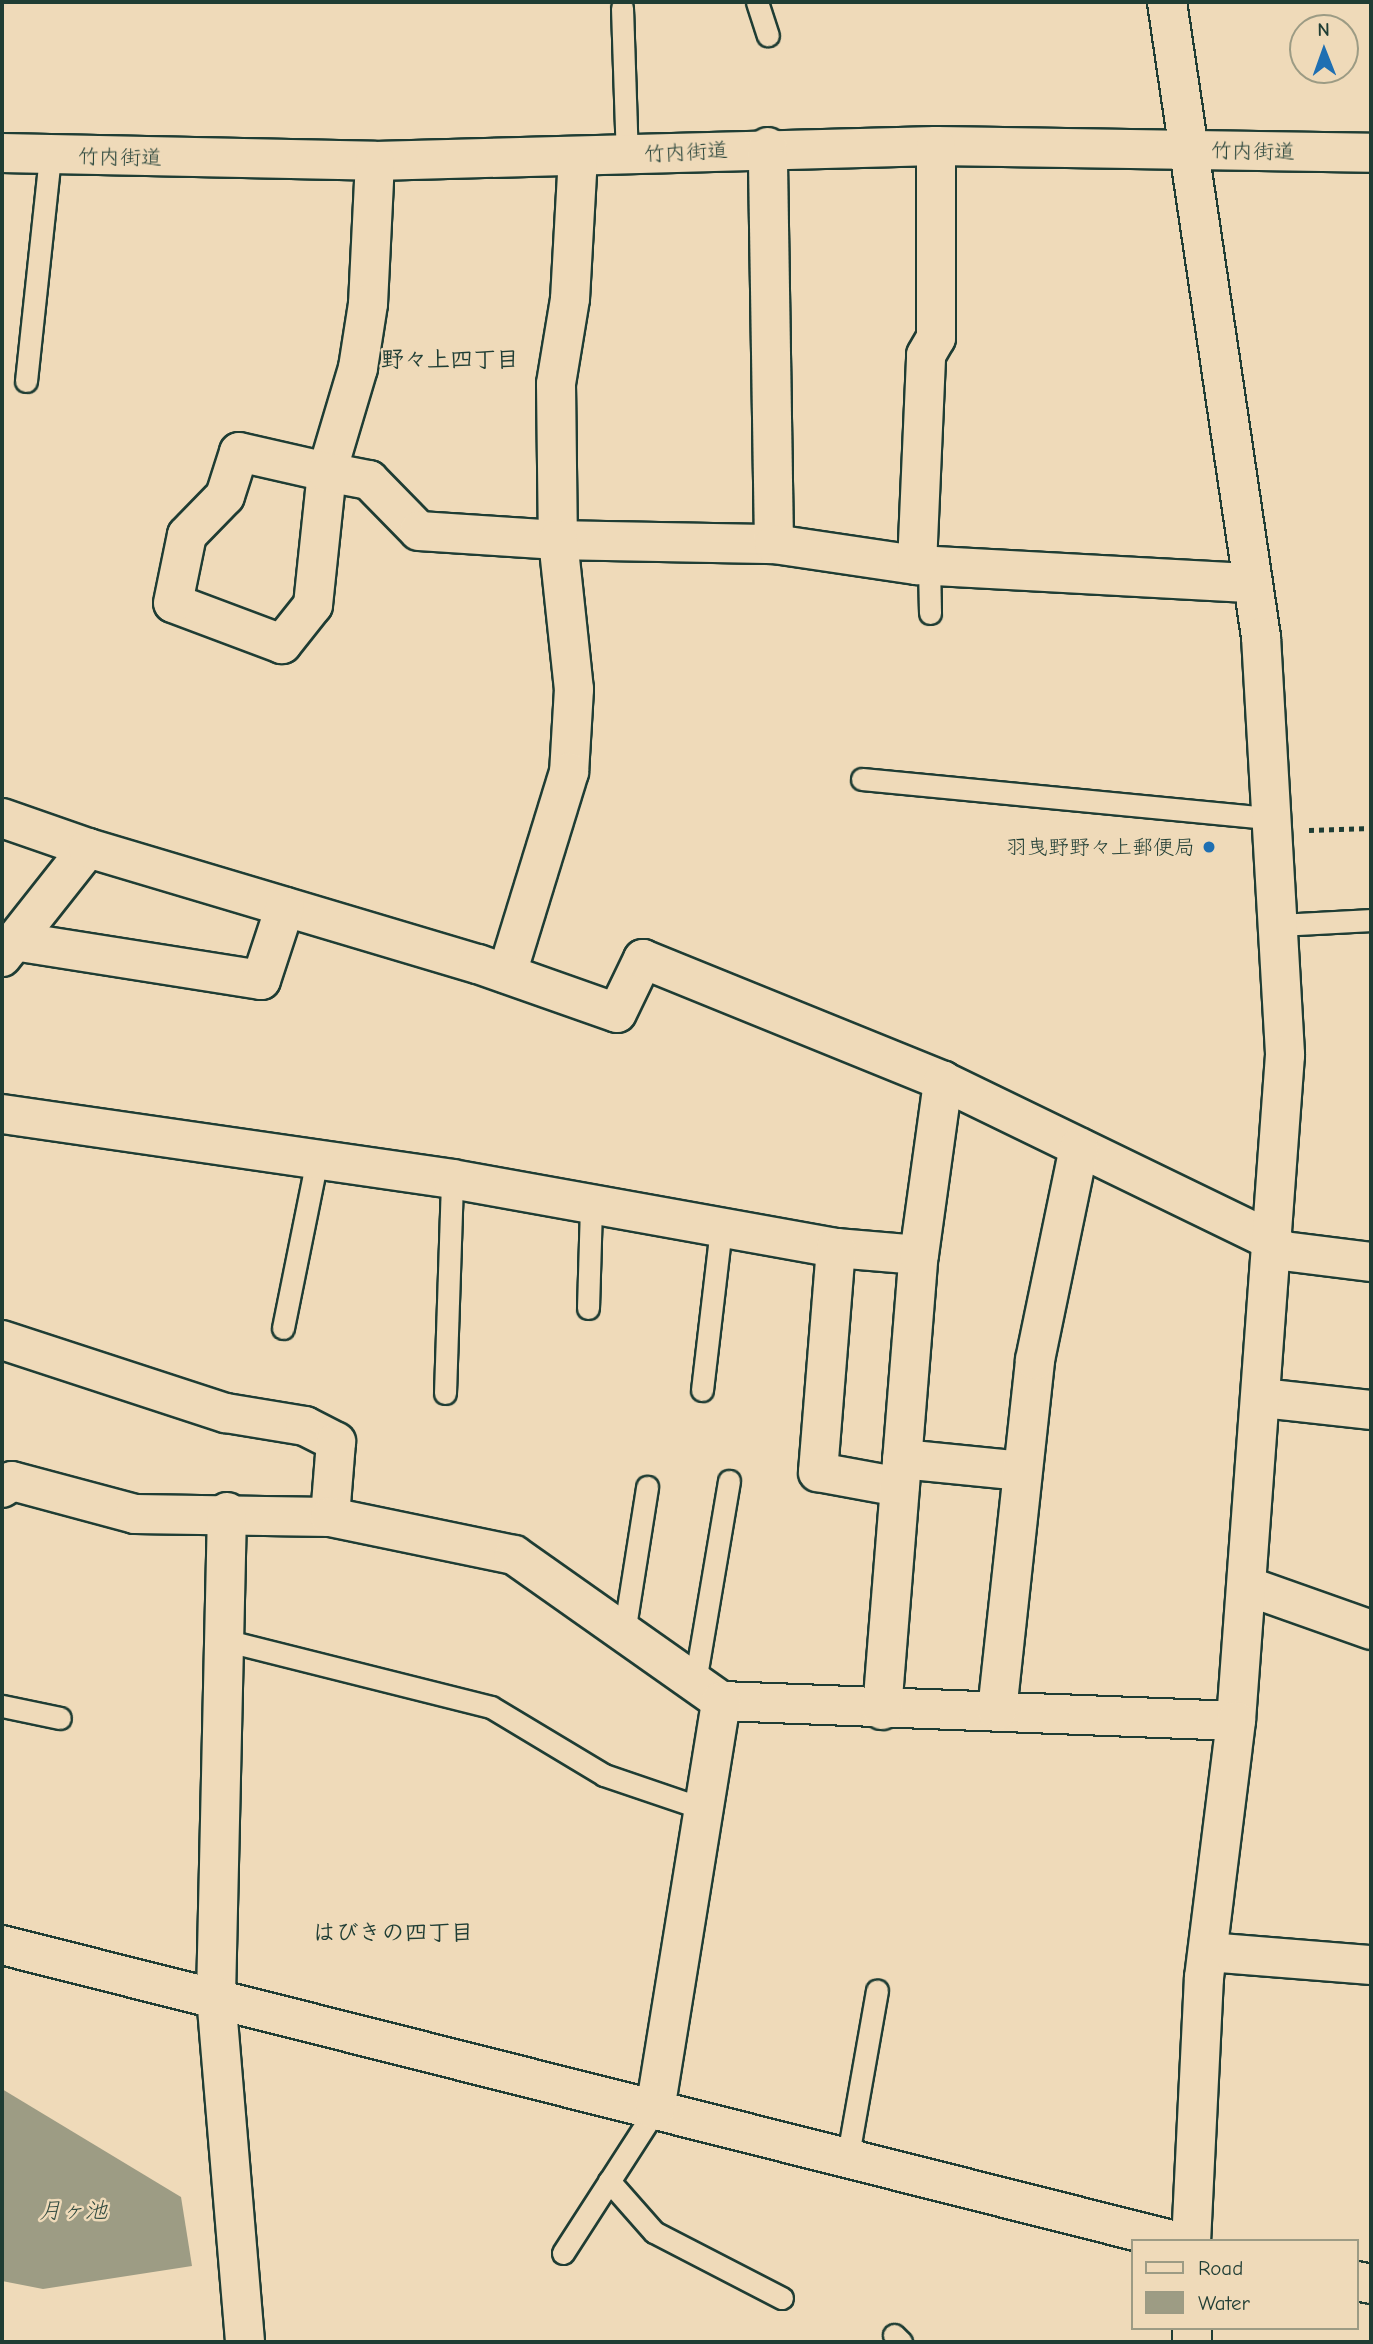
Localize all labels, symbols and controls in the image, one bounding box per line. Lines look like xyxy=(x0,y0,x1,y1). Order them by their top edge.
north arrow xyxy=(1289,14,1359,84)
text: N xyxy=(1317,19,1330,41)
street label: 竹内街道 xyxy=(643,137,729,167)
street label: 竹内街道 xyxy=(1211,138,1295,164)
street label: 竹内街道 xyxy=(78,144,162,170)
district label: 野々上四丁目 xyxy=(381,346,519,374)
place label: 羽曳野野々上郵便局 xyxy=(1006,834,1195,860)
marker: 羽曳野野々上郵便局 xyxy=(1201,839,1217,855)
district label: はびきの四丁目 xyxy=(313,1919,473,1947)
water label: 月ヶ池 xyxy=(39,2197,107,2225)
legend xyxy=(1132,2239,1359,2330)
text: Road xyxy=(1198,2256,1243,2280)
text: Water xyxy=(1198,2291,1250,2315)

